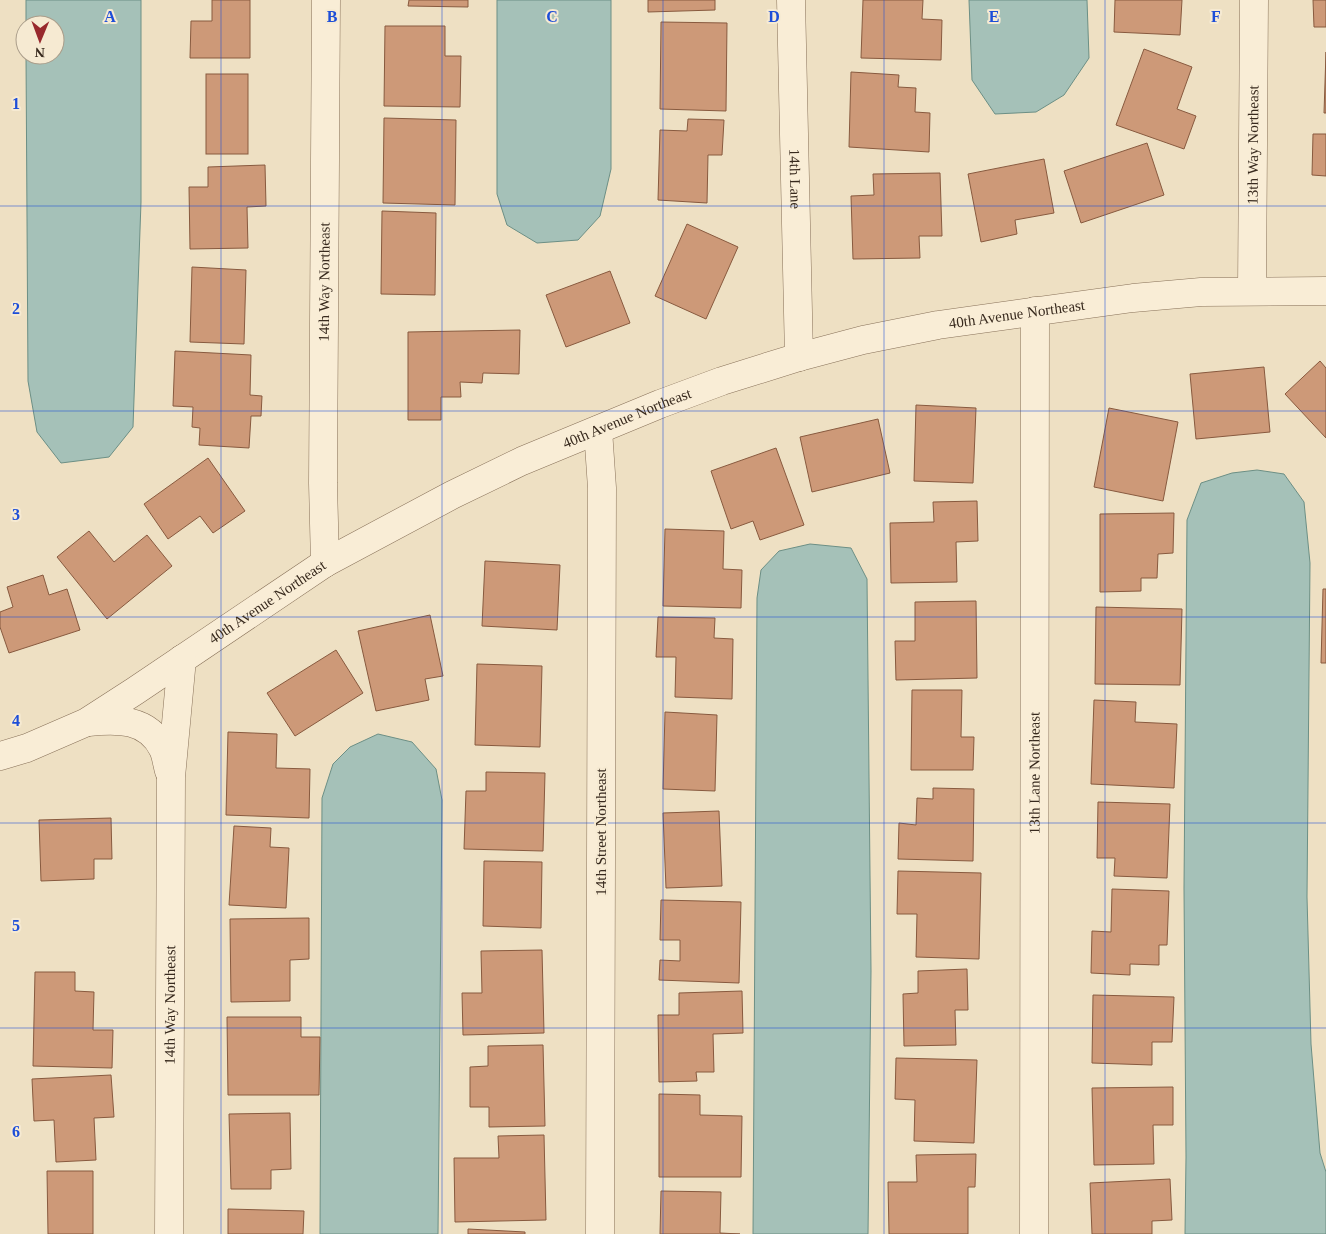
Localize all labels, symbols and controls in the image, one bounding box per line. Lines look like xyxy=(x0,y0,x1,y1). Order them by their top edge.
text: A xyxy=(104,8,116,25)
text: B xyxy=(327,8,338,25)
text: C xyxy=(546,8,558,25)
text: D xyxy=(768,8,780,25)
text: E xyxy=(989,8,999,25)
text: F xyxy=(1211,8,1221,25)
north arrow xyxy=(15,15,65,65)
text: N xyxy=(35,45,45,60)
street label: 13th Way Northeast xyxy=(1245,84,1261,205)
text: 1 xyxy=(12,95,20,112)
street label: 14th Lane xyxy=(786,149,804,210)
street label: 14th Way Northeast xyxy=(316,221,333,342)
street label: 40th Avenue Northeast xyxy=(948,297,1087,331)
text: 2 xyxy=(12,300,20,317)
street label: 40th Avenue Northeast xyxy=(560,385,694,451)
text: 3 xyxy=(12,506,20,523)
street label: 40th Avenue Northeast xyxy=(206,557,329,647)
street label: 13th Lane Northeast xyxy=(1026,711,1043,834)
text: 4 xyxy=(12,712,20,729)
street label: 14th Street Northeast xyxy=(593,767,609,896)
text: 5 xyxy=(12,917,20,934)
street label: 14th Way Northeast xyxy=(162,944,178,1065)
text: 6 xyxy=(12,1123,20,1140)

